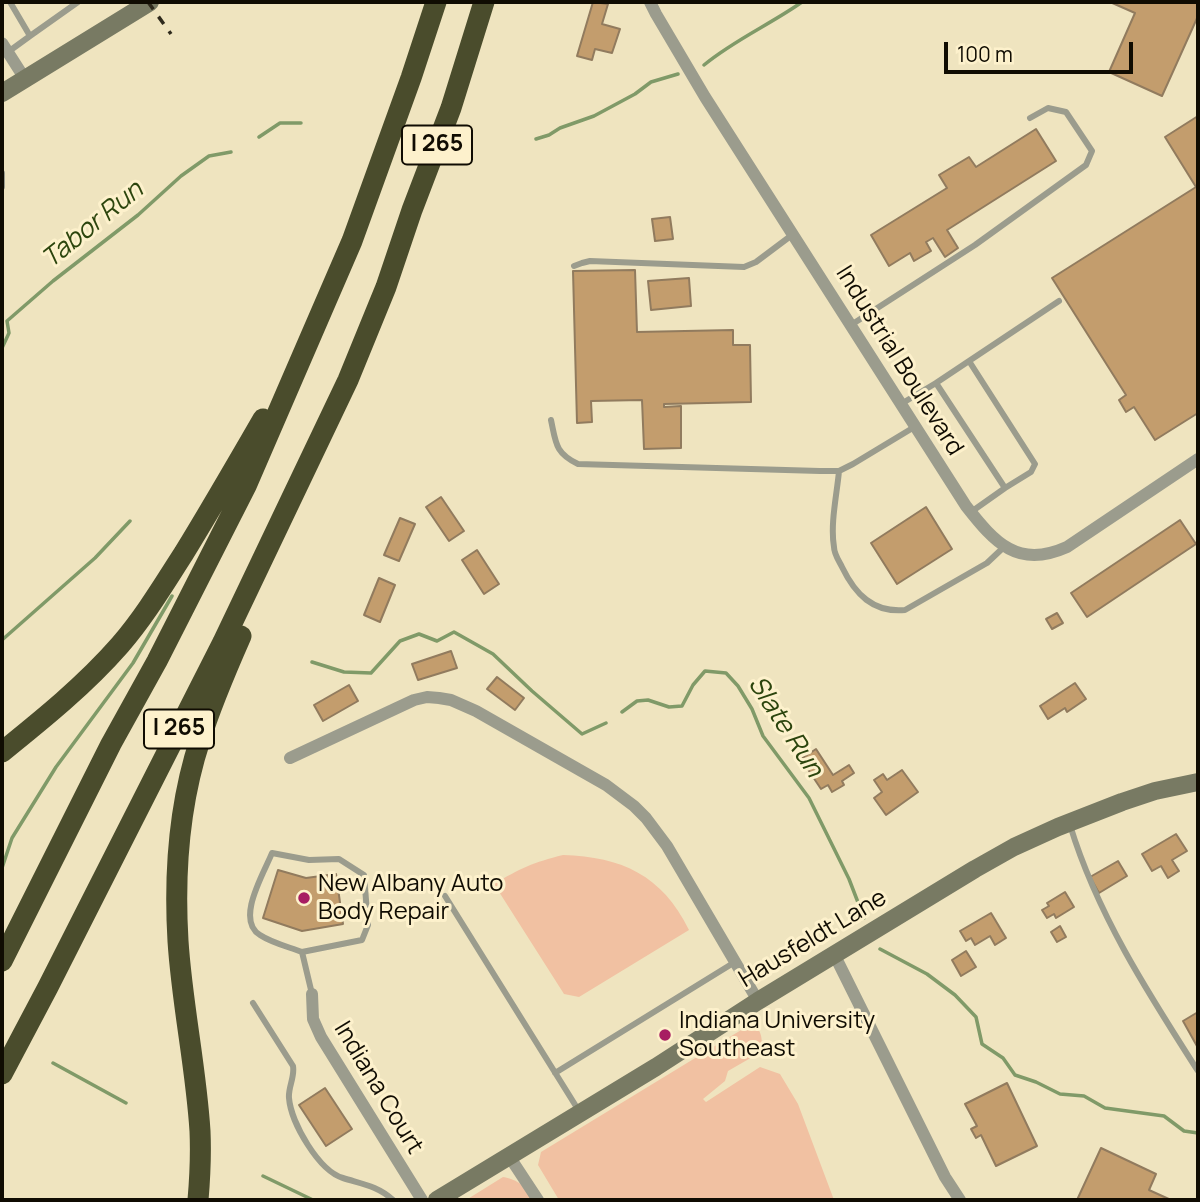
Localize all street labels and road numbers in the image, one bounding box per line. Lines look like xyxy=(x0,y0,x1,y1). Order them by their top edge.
road number: I 265 xyxy=(402,126,472,164)
street label: Industrial Boulevard xyxy=(829,261,969,461)
road number: I 265 xyxy=(144,709,214,748)
street label: Hausfeldt Lane xyxy=(734,884,892,994)
street label: Indiana Court xyxy=(327,1017,429,1159)

